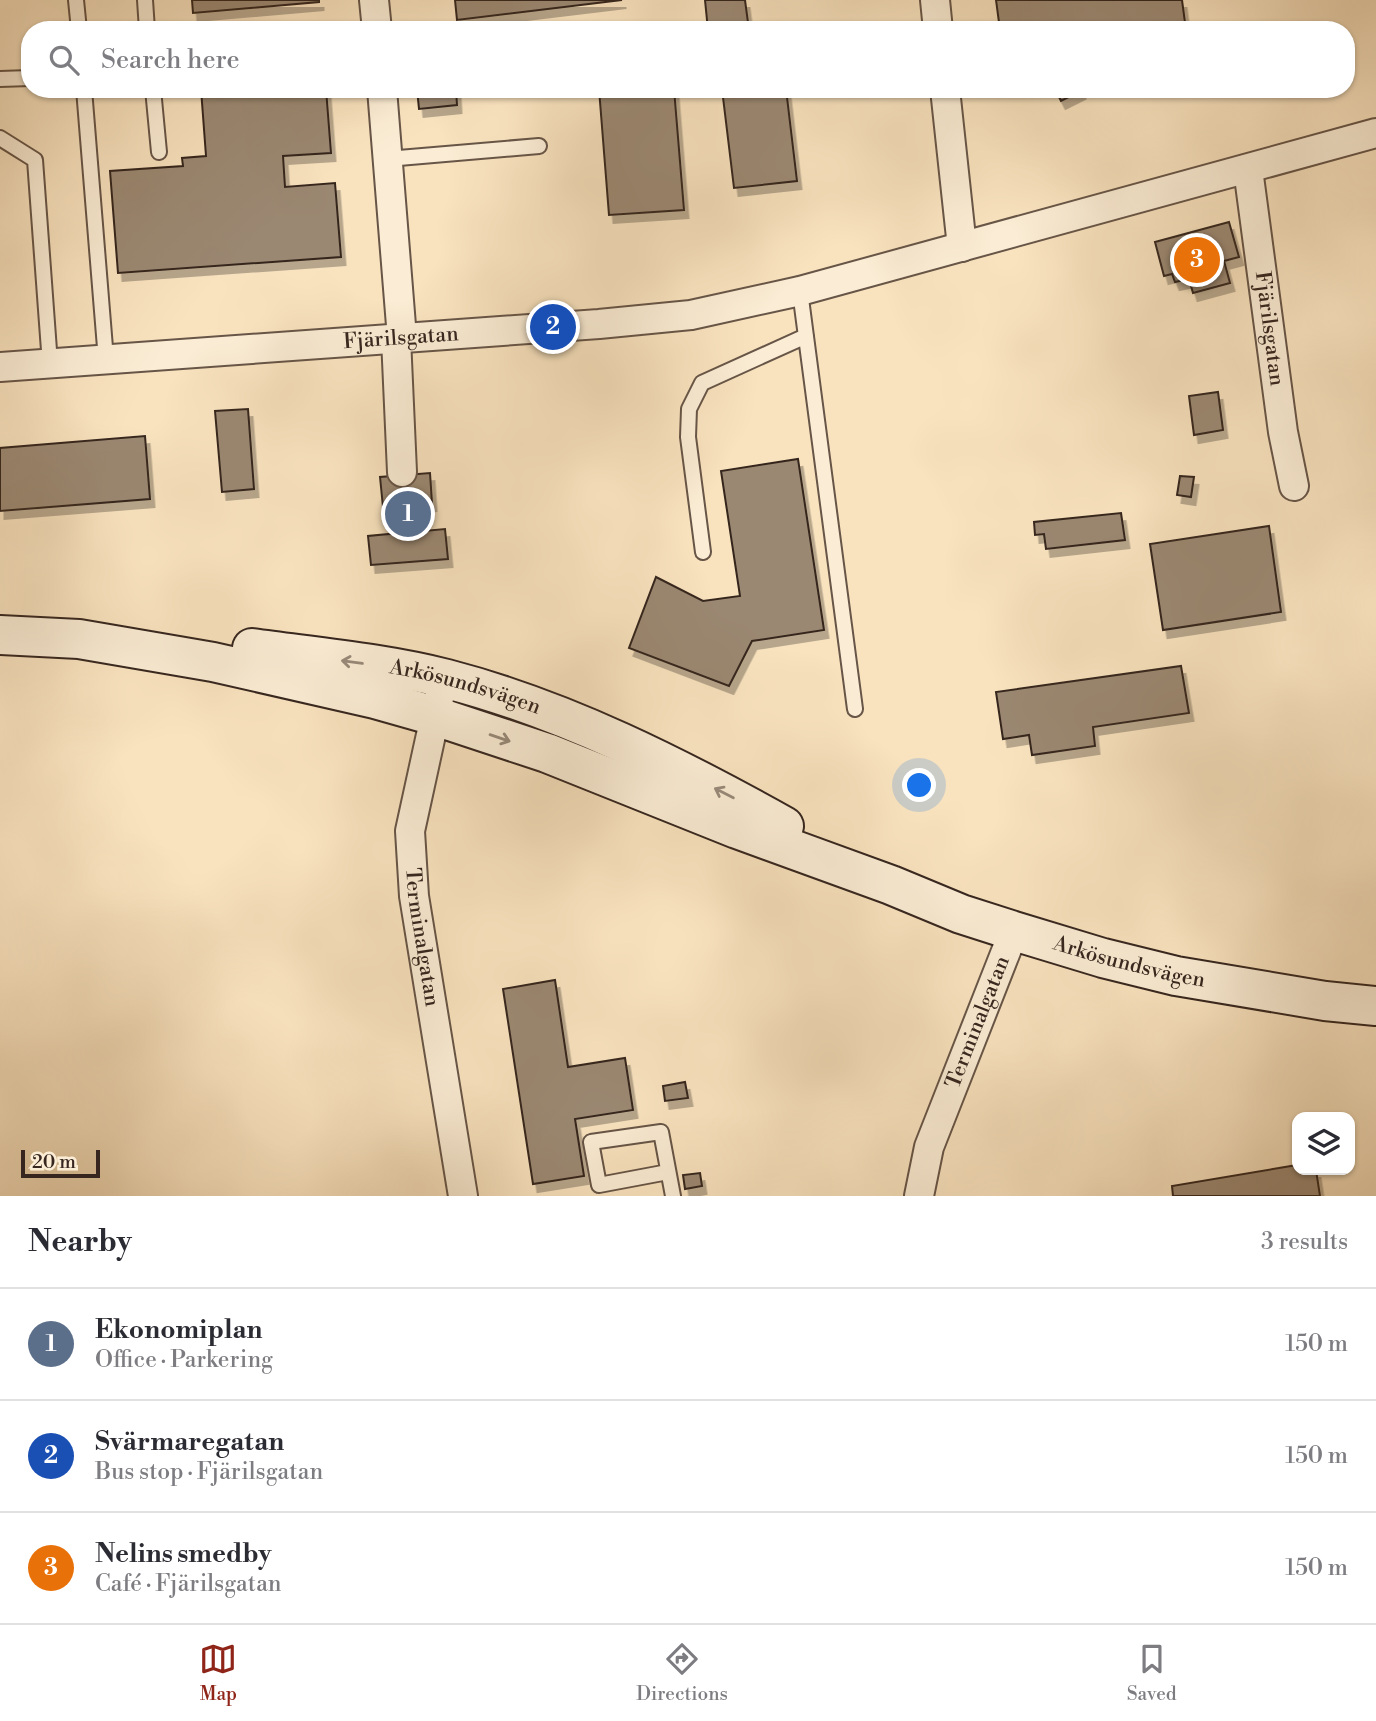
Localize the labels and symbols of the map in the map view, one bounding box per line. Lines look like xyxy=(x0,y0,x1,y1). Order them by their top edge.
pin: 3 xyxy=(1174,234,1220,286)
street label: Fjärilsgatan xyxy=(1249,270,1290,388)
pin: 2 xyxy=(530,301,576,353)
street label: Fjärilsgatan xyxy=(342,321,460,355)
pin: 1 xyxy=(385,488,431,540)
street label: Arkösundsvägen xyxy=(386,654,545,721)
one-way arrow xyxy=(342,655,364,668)
one-way arrow xyxy=(489,732,511,745)
your location xyxy=(902,768,936,802)
one-way arrow xyxy=(714,786,734,800)
street label: Terminalgatan xyxy=(399,867,445,1009)
street label: Arkösundsvägen xyxy=(1049,930,1207,994)
street label: Terminalgatan xyxy=(940,952,1016,1092)
scale bar xyxy=(21,1147,100,1179)

